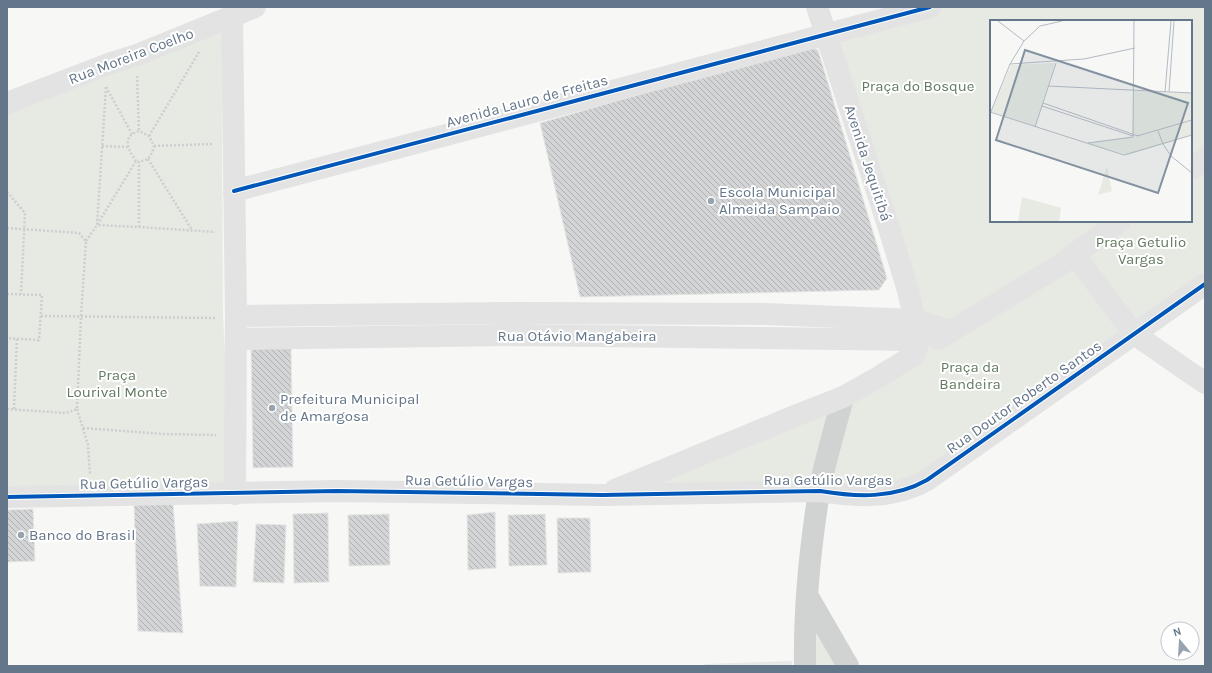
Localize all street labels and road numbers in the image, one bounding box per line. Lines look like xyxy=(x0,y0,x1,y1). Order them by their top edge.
street label: Rua Moreira Coelho xyxy=(66,24,196,88)
street label: Avenida Lauro de Freitas xyxy=(444,71,610,131)
street label: Avenida Jequitibá xyxy=(841,103,895,223)
street label: Rua Otávio Mangabeira xyxy=(498,327,656,345)
street label: Rua Doutor Roberto Santos xyxy=(943,337,1105,457)
street label: Rua Getúlio Vargas xyxy=(405,471,533,491)
street label: Rua Getúlio Vargas xyxy=(764,471,892,489)
street label: Rua Getúlio Vargas xyxy=(80,473,208,493)

